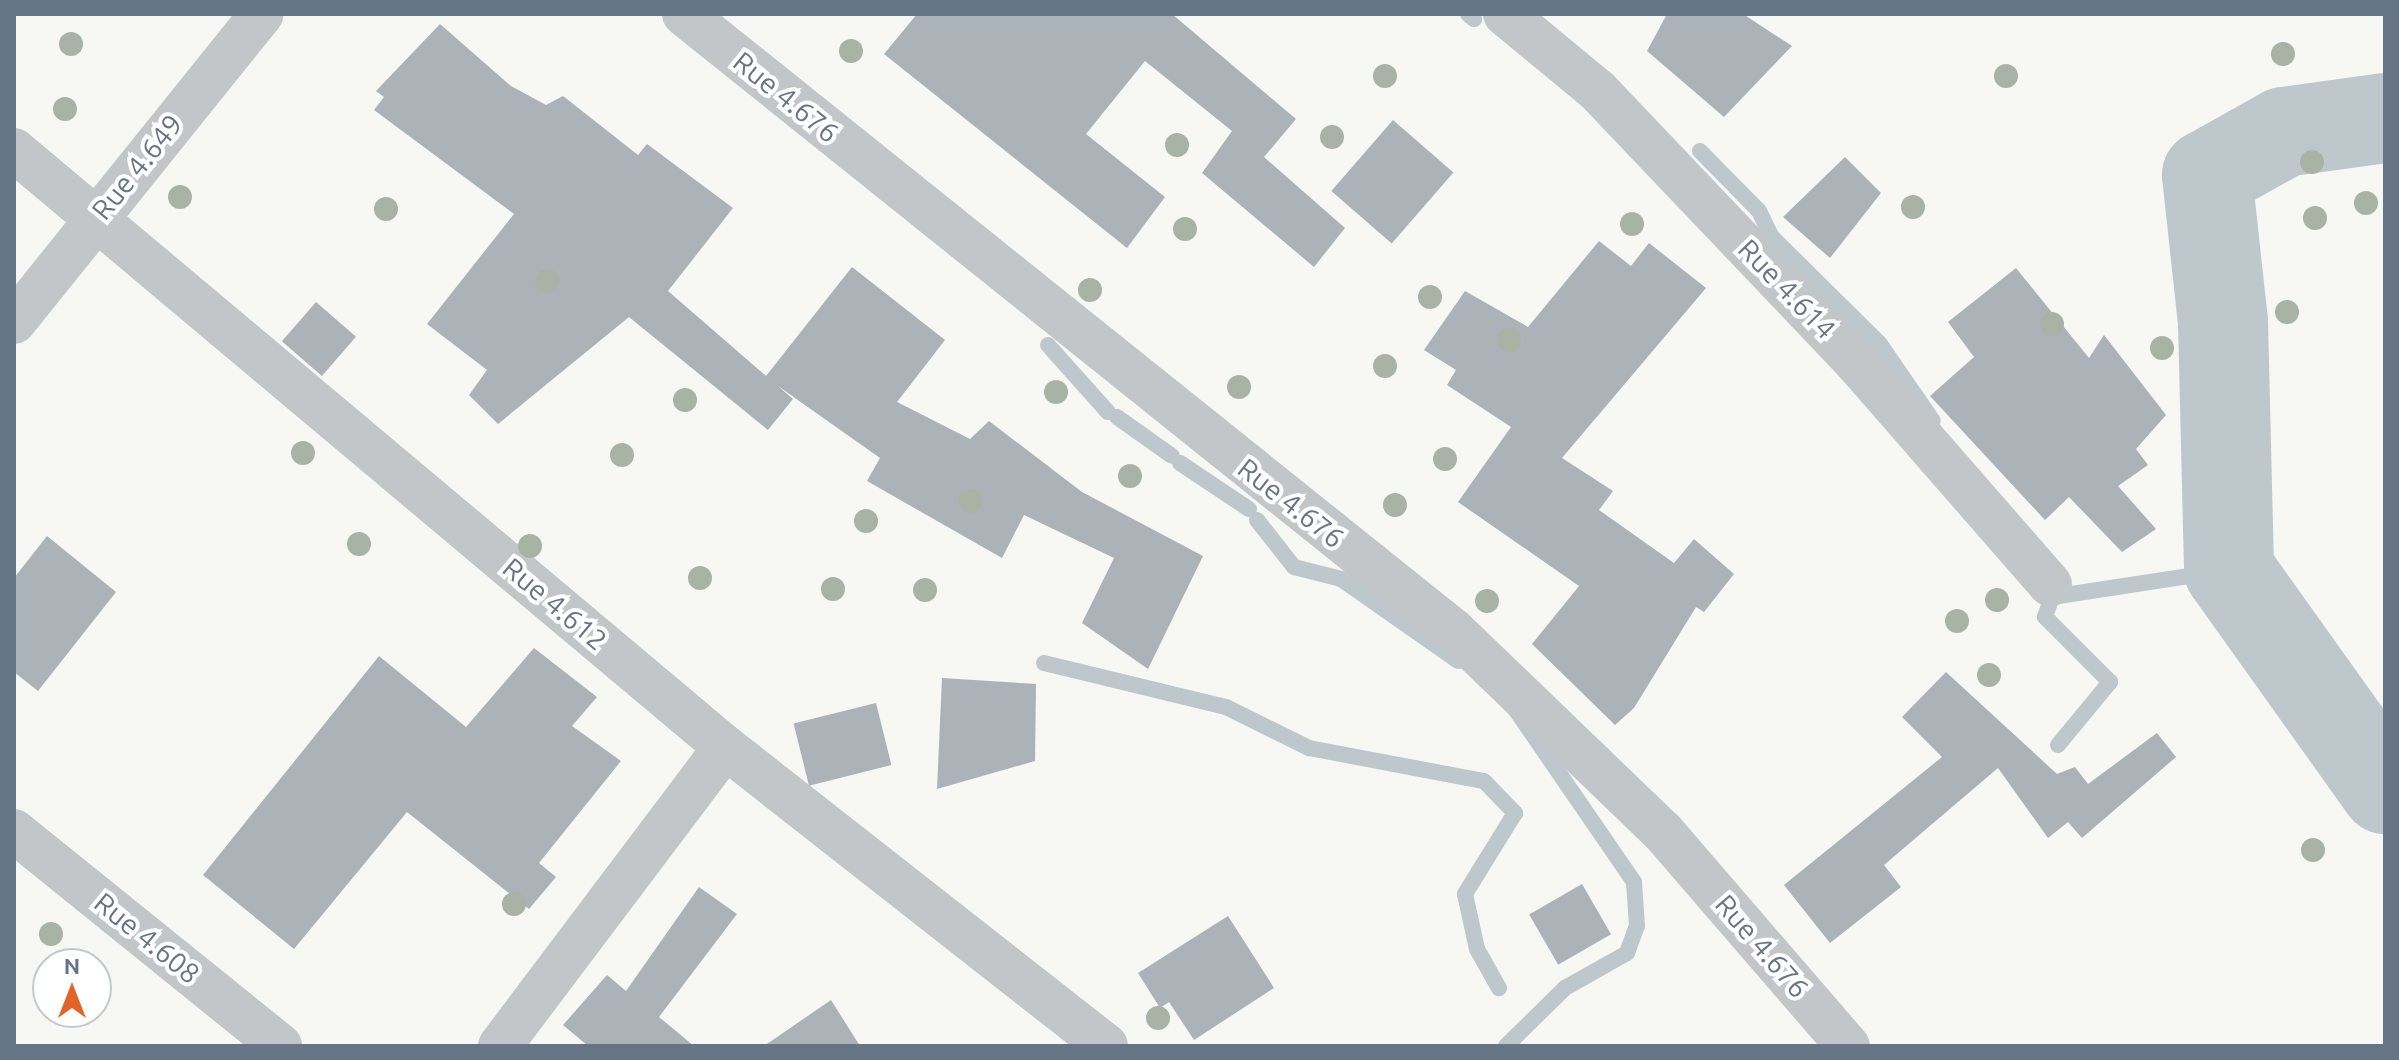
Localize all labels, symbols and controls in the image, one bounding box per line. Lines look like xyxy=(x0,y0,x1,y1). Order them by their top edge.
street label: Rue 4.676 xyxy=(727,44,845,150)
street label: Rue 4.649 xyxy=(84,108,190,226)
street label: Rue 4.614 xyxy=(1731,232,1843,346)
street label: Rue 4.676 xyxy=(1231,451,1351,555)
street label: Rue 4.612 xyxy=(496,551,614,657)
street label: Rue 4.608 xyxy=(88,885,206,991)
street label: Rue 4.676 xyxy=(1708,888,1816,1004)
north arrow xyxy=(32,948,112,1028)
text: N xyxy=(64,953,80,978)

